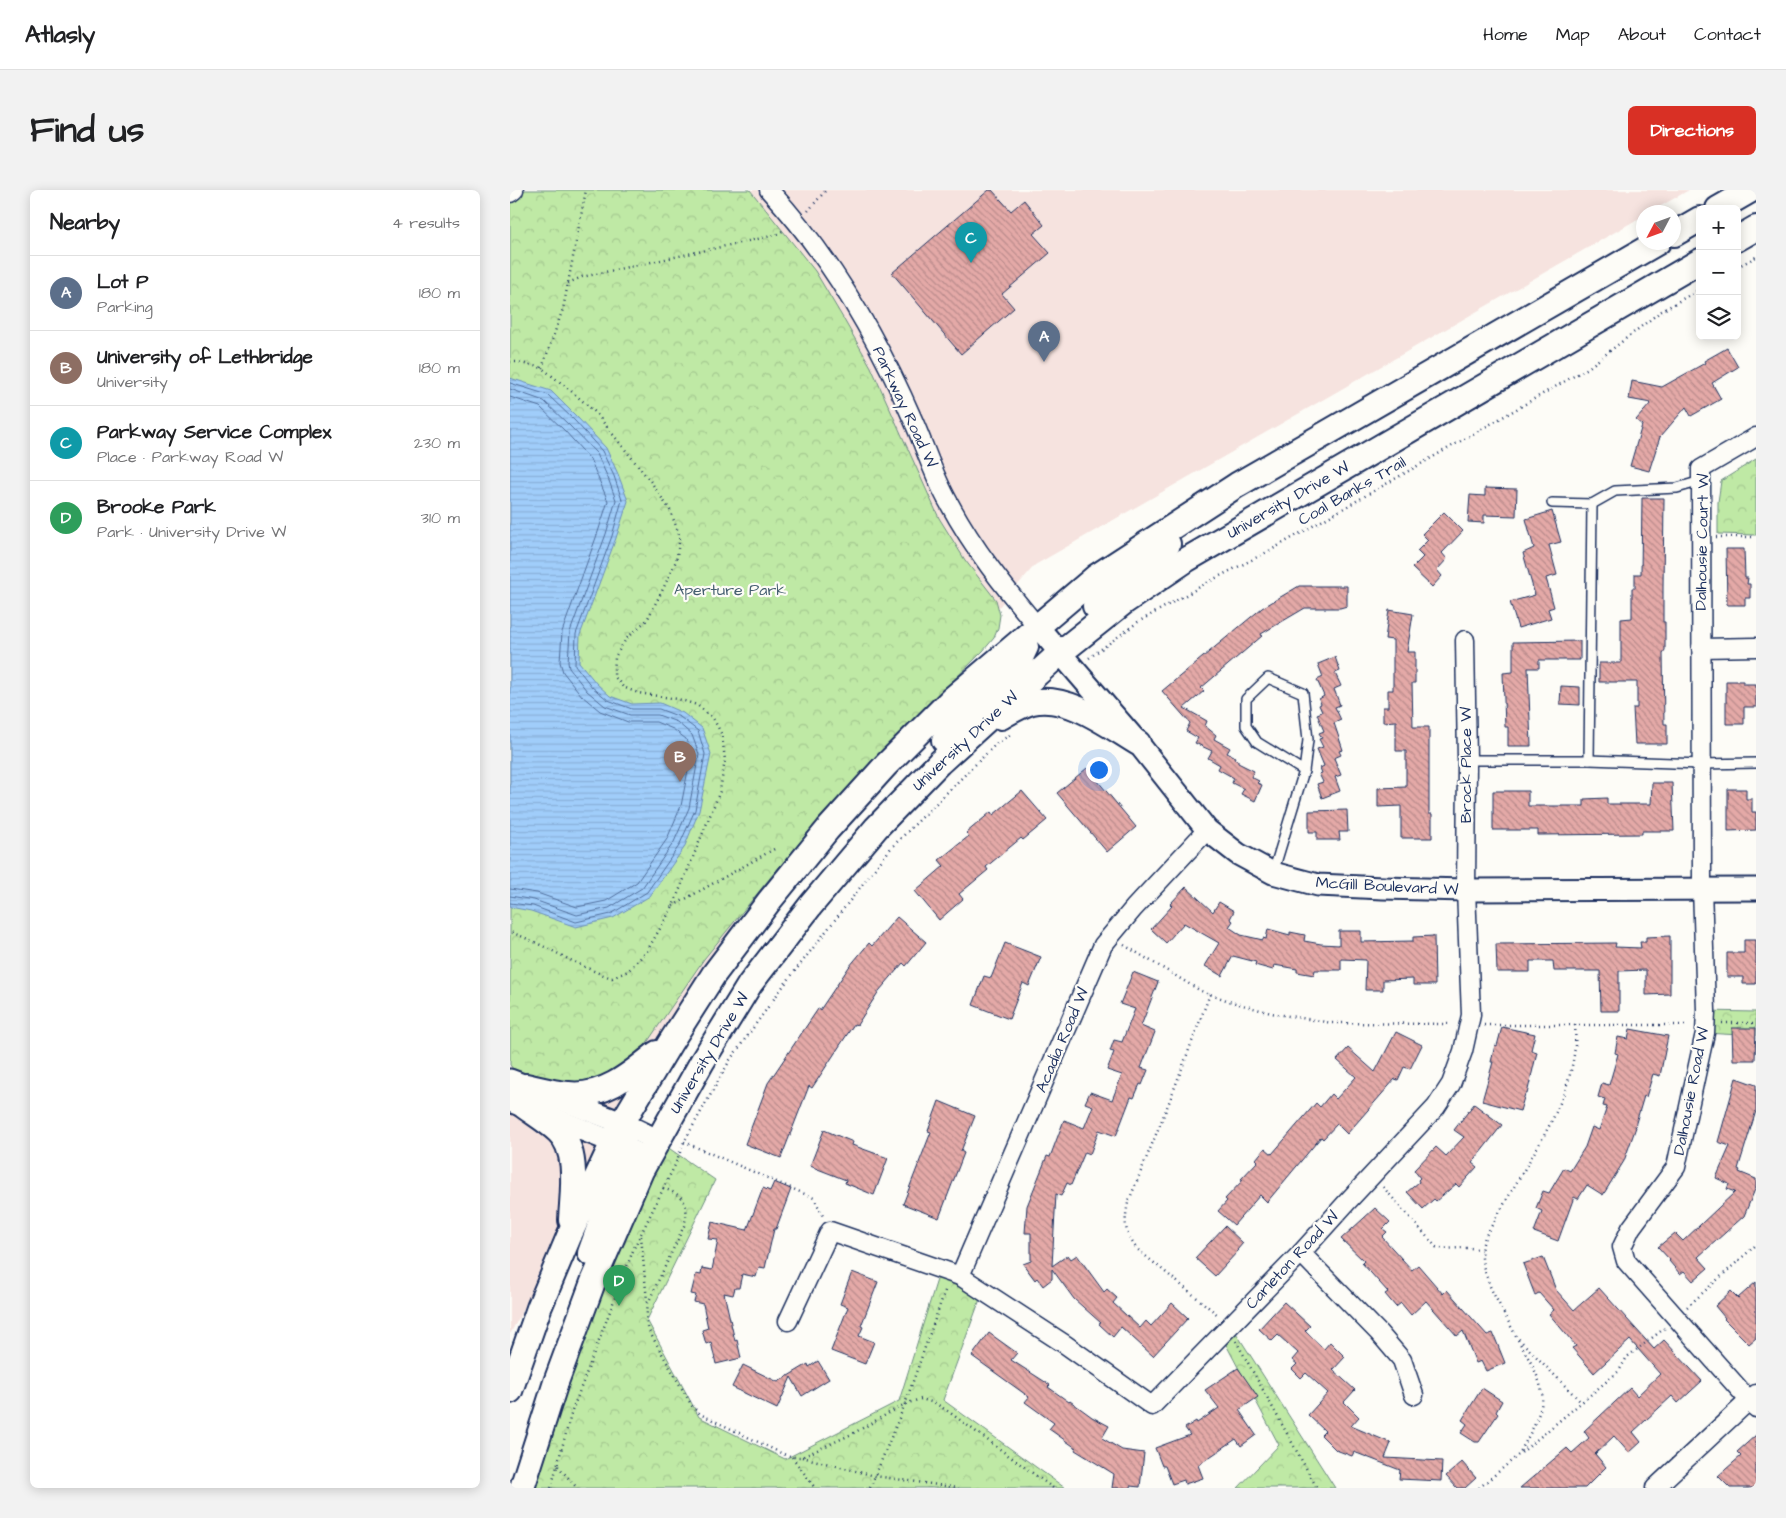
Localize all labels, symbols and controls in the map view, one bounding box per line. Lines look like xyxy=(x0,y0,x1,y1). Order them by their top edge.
text: Atlasly xyxy=(25,18,95,52)
text: Home xyxy=(1483,22,1528,47)
text: Map xyxy=(1556,22,1590,47)
text: About xyxy=(1618,22,1666,47)
text: Contact xyxy=(1694,22,1761,47)
text: Find us xyxy=(30,106,144,155)
button: Directions xyxy=(1628,106,1756,155)
north arrow xyxy=(1636,205,1681,250)
map controls xyxy=(1696,205,1741,340)
button: + xyxy=(1696,205,1741,250)
text: Nearby xyxy=(50,208,120,237)
text: 4 results xyxy=(392,212,460,234)
pin: C xyxy=(955,222,987,263)
button: − xyxy=(1696,250,1741,295)
text: Lot P xyxy=(97,269,148,296)
text: A xyxy=(61,282,71,304)
text: 180 m xyxy=(419,282,460,304)
button: layers xyxy=(1696,295,1741,340)
text: Parking xyxy=(97,296,153,318)
pin: A xyxy=(1028,321,1060,362)
street label: Parkway Road W xyxy=(866,343,943,472)
text: University of Lethbridge xyxy=(97,344,313,371)
text: B xyxy=(60,357,72,379)
text: 180 m xyxy=(419,357,460,379)
text: University xyxy=(97,371,168,393)
text: Parkway Service Complex xyxy=(97,419,331,446)
text: C xyxy=(60,432,72,454)
text: 230 m xyxy=(414,432,460,454)
text: Place · Parkway Road W xyxy=(97,446,283,468)
street label: Coal Banks Trail xyxy=(1294,451,1410,531)
street label: University Drive W xyxy=(1223,456,1353,545)
street label: Dalhousie Court W xyxy=(1690,473,1714,611)
text: Brooke Park xyxy=(97,494,216,521)
text: D xyxy=(61,507,71,529)
text: 310 m xyxy=(421,507,460,529)
text: Park · University Drive W xyxy=(97,521,286,543)
park label: Aperture Park xyxy=(674,579,786,601)
street label: University Drive W xyxy=(907,686,1023,797)
street label: Brock Place W xyxy=(1455,707,1477,823)
pin: B xyxy=(664,741,696,782)
your location xyxy=(1086,757,1112,783)
street label: McGill Boulevard W xyxy=(1315,871,1459,901)
street label: Acadia Road W xyxy=(1030,984,1094,1096)
street label: University Drive W xyxy=(664,988,755,1118)
street label: Dalhousie Road W xyxy=(1668,1025,1714,1157)
street label: Carleton Road W xyxy=(1240,1206,1344,1314)
pin: D xyxy=(603,1265,635,1306)

